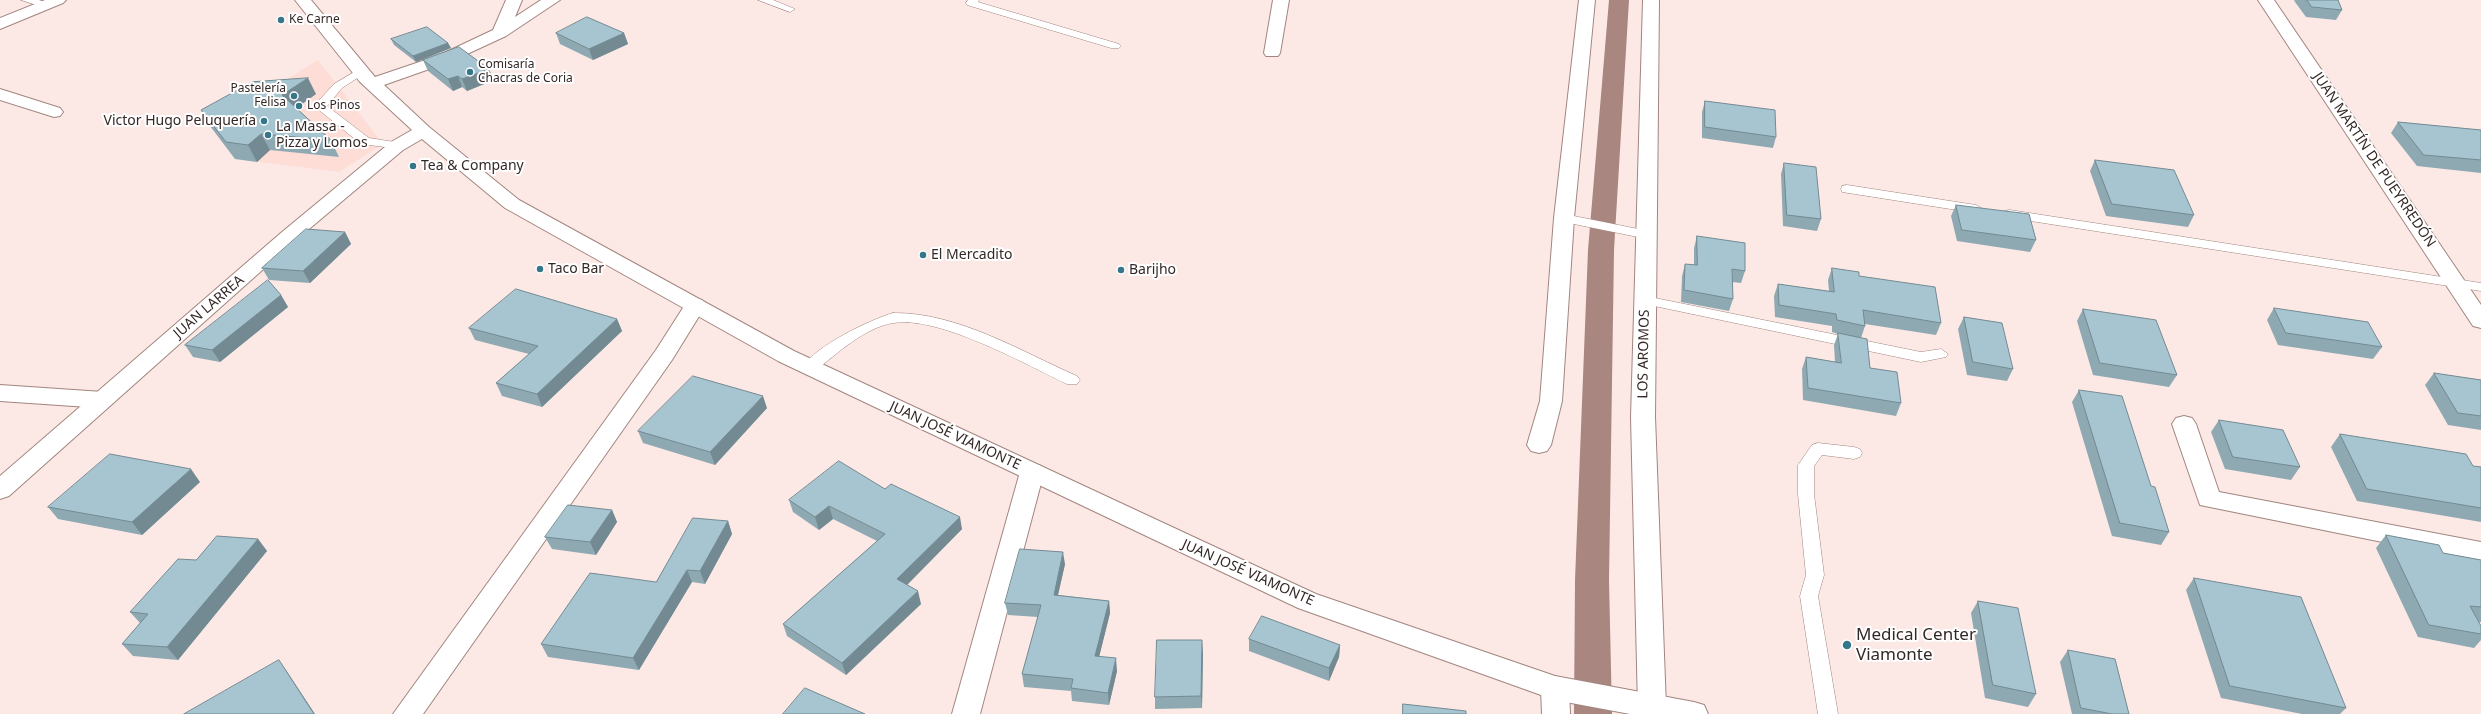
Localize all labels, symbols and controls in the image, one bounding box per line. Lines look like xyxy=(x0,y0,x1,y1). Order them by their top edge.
place label: Ke Carne xyxy=(289,13,340,27)
marker: Ke Carne xyxy=(276,15,286,25)
place label: Comisaría Chacras de Coria xyxy=(478,58,573,86)
marker: Comisaría Chacras de Coria xyxy=(465,67,475,77)
street label: JUAN MARTÍN DE PUEYRREDÓN xyxy=(2309,69,2439,251)
place label: Pastelería Felisa xyxy=(231,82,286,110)
marker: Pastelería Felisa xyxy=(289,91,299,101)
place label: Los Pinos xyxy=(307,99,360,113)
marker: Los Pinos xyxy=(294,101,304,111)
place label: Victor Hugo Peluquería xyxy=(104,113,256,129)
marker: Victor Hugo Peluquería xyxy=(259,116,269,126)
place label: La Massa - Pizza y Lomos xyxy=(276,119,368,152)
marker: La Massa - Pizza y Lomos xyxy=(263,130,273,140)
place label: Tea & Company xyxy=(421,158,524,174)
marker: Tea & Company xyxy=(408,161,418,171)
place label: El Mercadito xyxy=(931,247,1012,263)
marker: El Mercadito xyxy=(918,250,928,260)
place label: Taco Bar xyxy=(548,261,604,277)
place label: Barijho xyxy=(1129,262,1176,278)
marker: Taco Bar xyxy=(535,264,545,274)
marker: Barijho xyxy=(1116,265,1126,275)
street label: JUAN LARREA xyxy=(170,272,248,342)
street label: LOS AROMOS xyxy=(1635,309,1653,399)
street label: JUAN JOSÉ VIAMONTE xyxy=(887,398,1023,474)
street label: JUAN JOSÉ VIAMONTE xyxy=(1179,536,1317,610)
place label: Medical Center Viamonte xyxy=(1856,625,1976,665)
marker: Medical Center Viamonte xyxy=(1841,639,1853,651)

